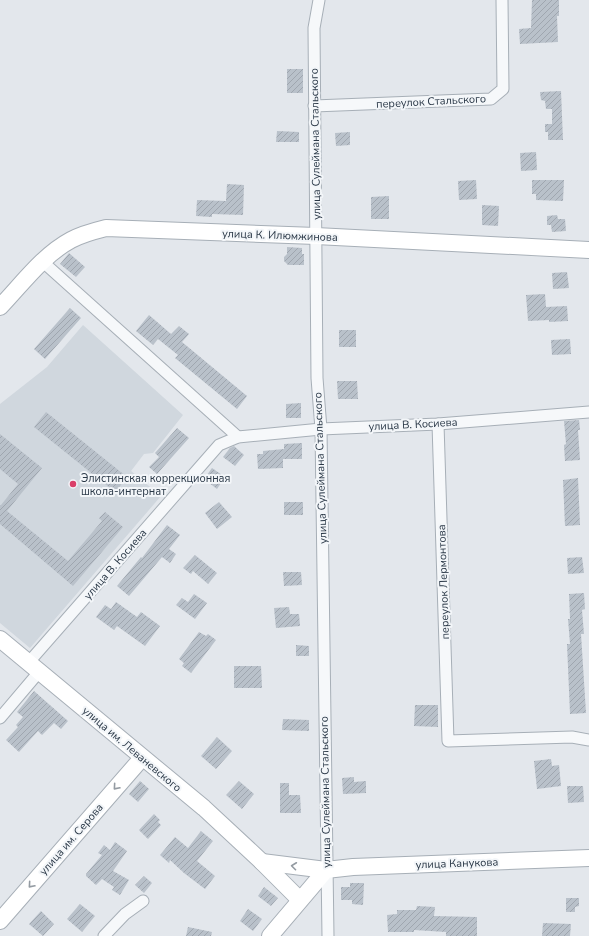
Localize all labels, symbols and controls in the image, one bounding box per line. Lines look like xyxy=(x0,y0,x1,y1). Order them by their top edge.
street label: улица Сулеймана Стальского xyxy=(307,68,324,220)
street label: переулок Стальского xyxy=(376,91,486,112)
street label: улица К. Илюмжинова xyxy=(222,226,338,245)
street label: улица Сулеймана Стальского xyxy=(310,392,331,544)
street label: улица В. Косиева xyxy=(368,415,458,434)
place label: Элистинская коррекционная школа-интернат xyxy=(81,471,231,499)
marker: Элистинская коррекционная школа-интернат xyxy=(68,479,78,489)
street label: переулок Лермонтова xyxy=(434,524,453,640)
street label: улица В. Косиева xyxy=(81,526,150,603)
street label: улица им. Леваневского xyxy=(79,703,184,795)
street label: улица Сулеймана Стальского xyxy=(317,716,334,868)
one-way arrow xyxy=(114,783,121,790)
street label: улица им. Серова xyxy=(36,800,107,878)
street label: улица Канукова xyxy=(415,855,499,872)
one-way arrow xyxy=(291,862,297,871)
one-way arrow xyxy=(28,881,35,888)

